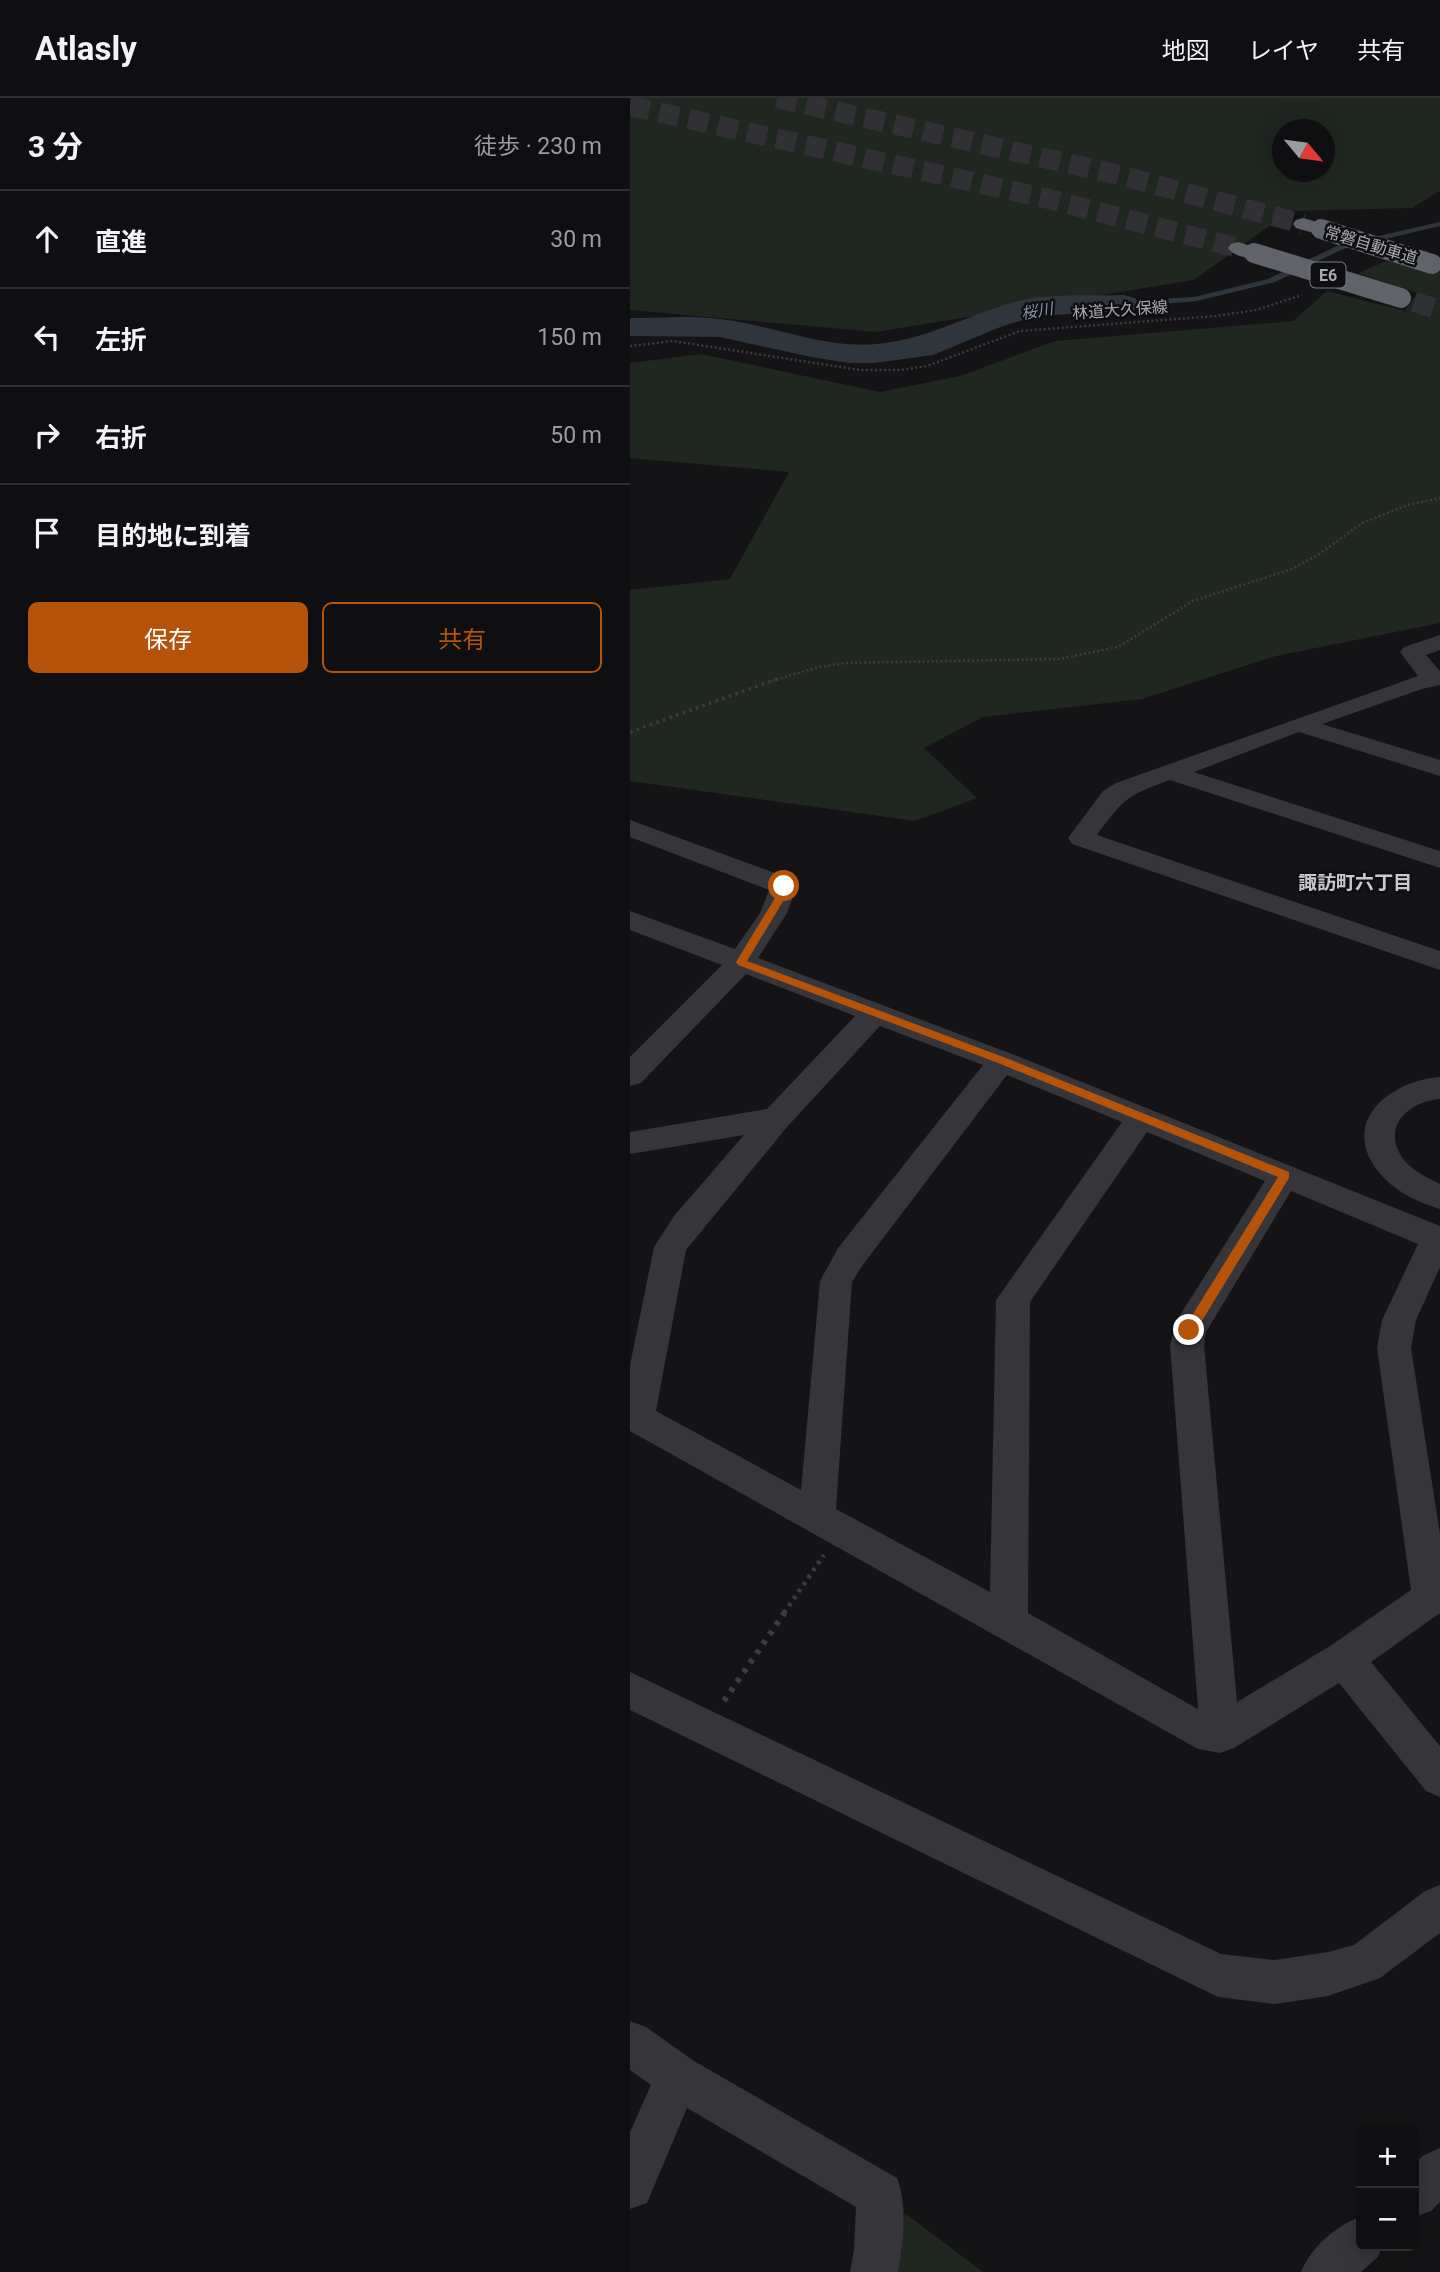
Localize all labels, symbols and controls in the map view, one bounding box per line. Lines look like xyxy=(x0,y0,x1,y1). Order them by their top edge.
text: Atlasly xyxy=(35,29,137,68)
text: 地図 xyxy=(1162,37,1210,65)
text: レイヤ xyxy=(1248,37,1319,65)
text: 共有 xyxy=(1357,37,1405,65)
north arrow xyxy=(1272,119,1335,182)
text: 3 分 xyxy=(28,129,83,164)
text: 徒歩 · 230 m xyxy=(474,133,602,160)
icon: ahead xyxy=(28,220,66,258)
street label: 常磐自動車道 xyxy=(1322,222,1420,268)
text: 30 m xyxy=(550,226,602,253)
text: 直進 xyxy=(95,227,147,257)
road number: E6 xyxy=(1310,262,1346,288)
street label: 林道大久保線 xyxy=(1071,297,1169,323)
water label: 桜川 xyxy=(1020,299,1056,323)
icon: left xyxy=(28,318,66,356)
text: 150 m xyxy=(537,324,602,351)
text: 左折 xyxy=(95,325,147,355)
icon: right xyxy=(28,416,66,454)
text: 50 m xyxy=(550,422,602,449)
text: 右折 xyxy=(95,423,147,453)
icon: arrive xyxy=(28,514,66,552)
text: 目的地に到着 xyxy=(95,521,251,551)
button: 保存 xyxy=(28,602,308,673)
button: 共有 xyxy=(322,602,602,673)
route start xyxy=(768,870,799,901)
district label: 諏訪町六丁目 xyxy=(1298,871,1412,894)
route end xyxy=(1173,1314,1204,1345)
map controls xyxy=(1356,2125,1419,2251)
button: + xyxy=(1356,2125,1419,2188)
button: − xyxy=(1356,2188,1419,2251)

